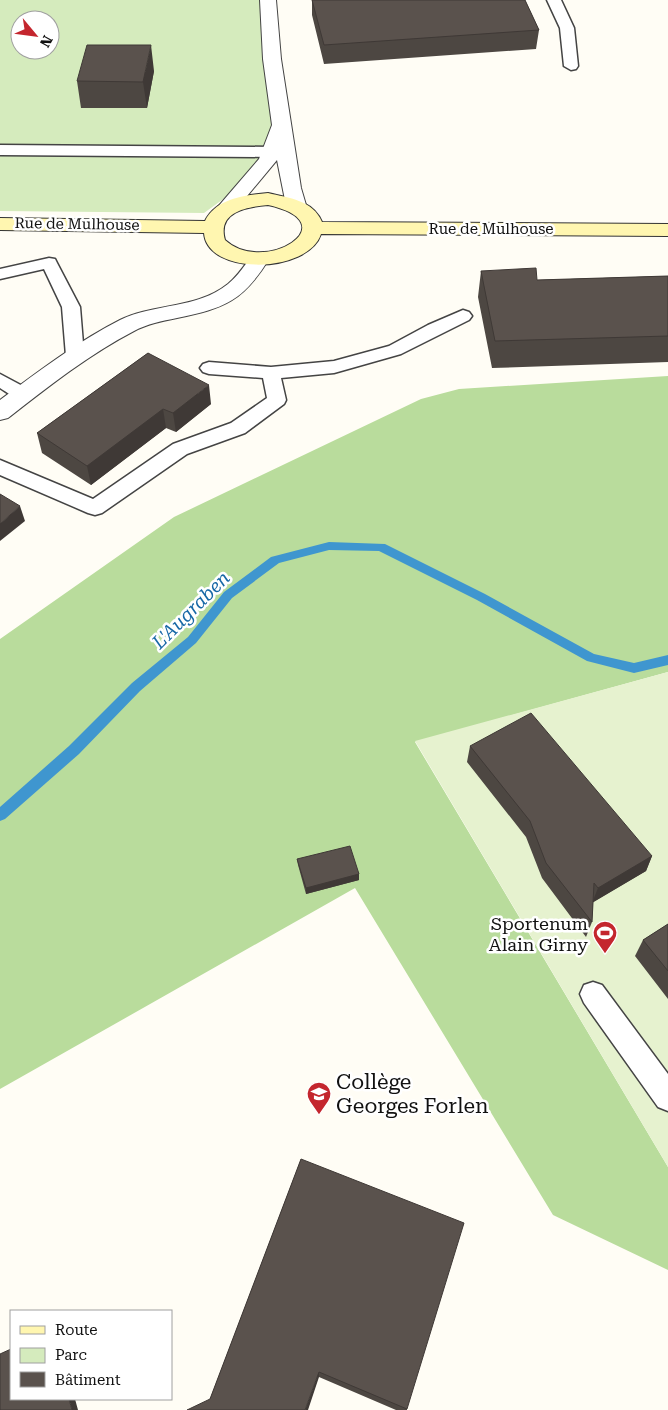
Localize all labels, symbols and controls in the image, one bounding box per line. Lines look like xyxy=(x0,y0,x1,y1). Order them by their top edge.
north arrow xyxy=(10,10,60,60)
text: N xyxy=(37,33,56,50)
street label: Rue de Mulhouse xyxy=(14,214,140,234)
street label: Rue de Mulhouse xyxy=(429,220,553,238)
water label: L'Augraben xyxy=(147,566,235,654)
place label: Sportenum Alain Girny xyxy=(489,913,588,955)
sports icon: Sportenum Alain Girny xyxy=(592,920,618,954)
place label: Collège Georges Forlen xyxy=(336,1070,489,1118)
school or university icon: Collège Georges Forlen xyxy=(306,1081,332,1115)
legend xyxy=(10,1310,172,1400)
text: Route xyxy=(55,1321,97,1339)
text: Parc xyxy=(55,1346,87,1364)
text: Bâtiment xyxy=(55,1371,121,1389)

